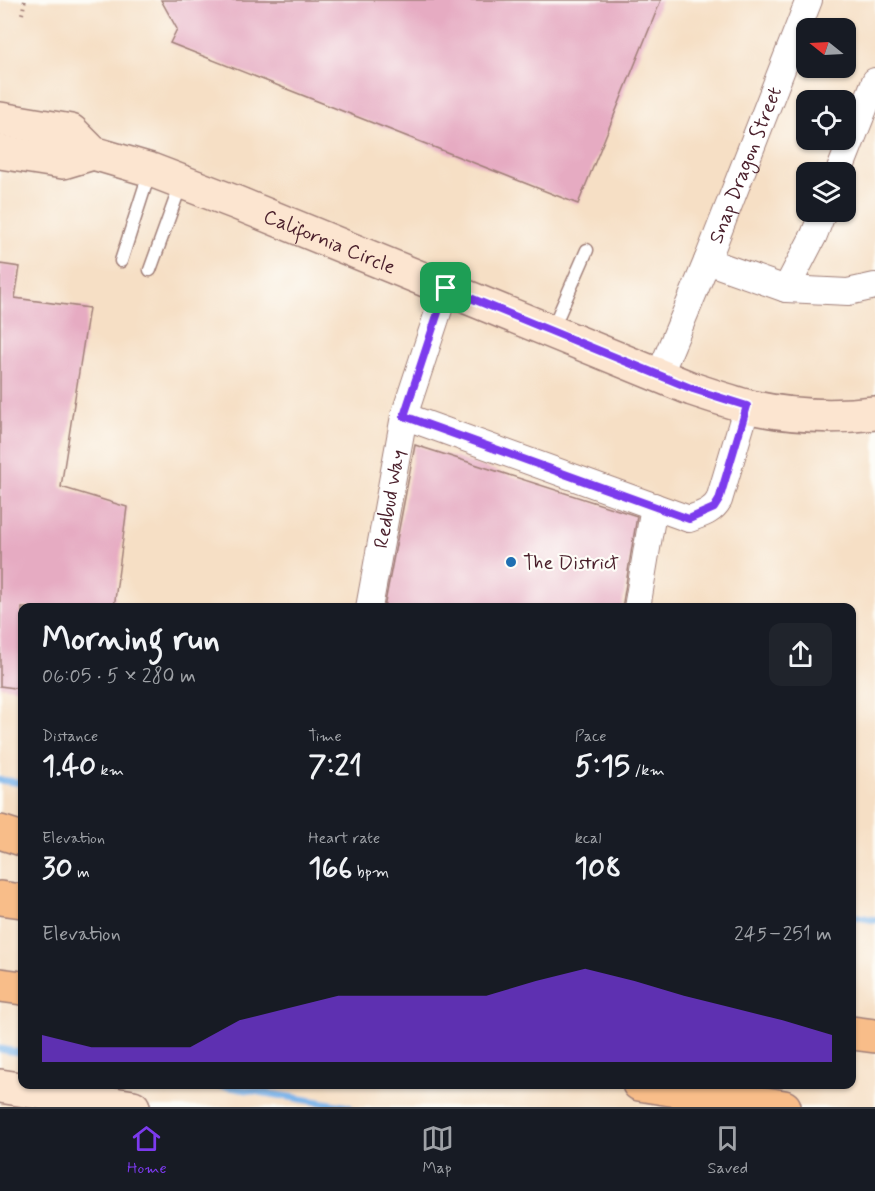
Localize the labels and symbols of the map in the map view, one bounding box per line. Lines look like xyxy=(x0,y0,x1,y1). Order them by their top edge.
north arrow xyxy=(796,18,856,78)
street label: Snap Dragon Street xyxy=(703,83,789,248)
street label: California Circle xyxy=(259,203,399,281)
pin xyxy=(420,262,471,313)
street label: Redbud Way xyxy=(368,447,413,551)
place label: The District xyxy=(523,550,619,577)
marker: The District xyxy=(504,555,518,569)

